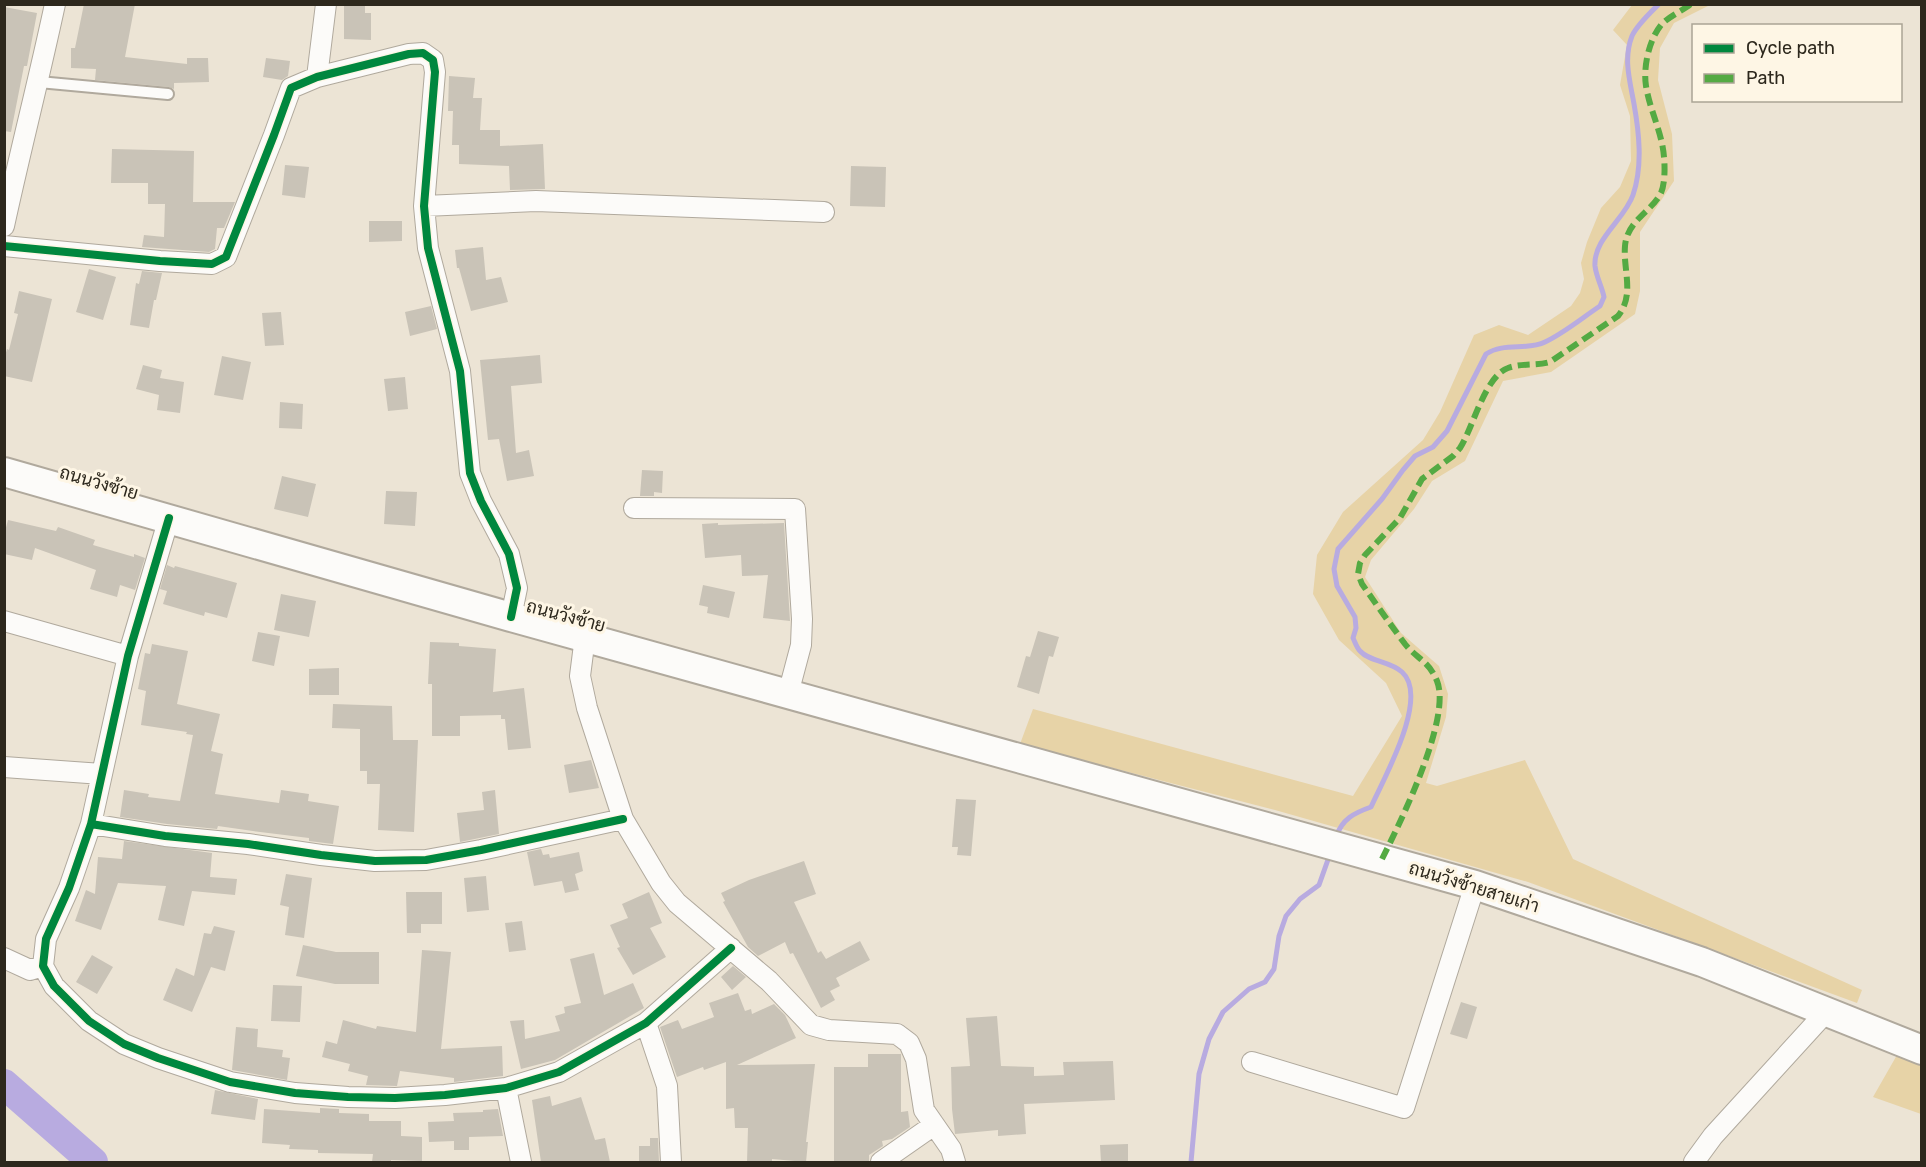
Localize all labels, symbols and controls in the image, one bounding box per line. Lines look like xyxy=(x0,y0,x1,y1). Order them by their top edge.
legend xyxy=(1692,24,1902,102)
text: Cycle path xyxy=(1746,37,1835,59)
text: Path xyxy=(1746,67,1785,89)
street label: ถนนวังซ้าย xyxy=(57,460,141,505)
street label: ถนนวังซ้าย xyxy=(524,594,608,637)
street label: ถนนวังซ้ายสายเก่า xyxy=(1406,856,1542,917)

